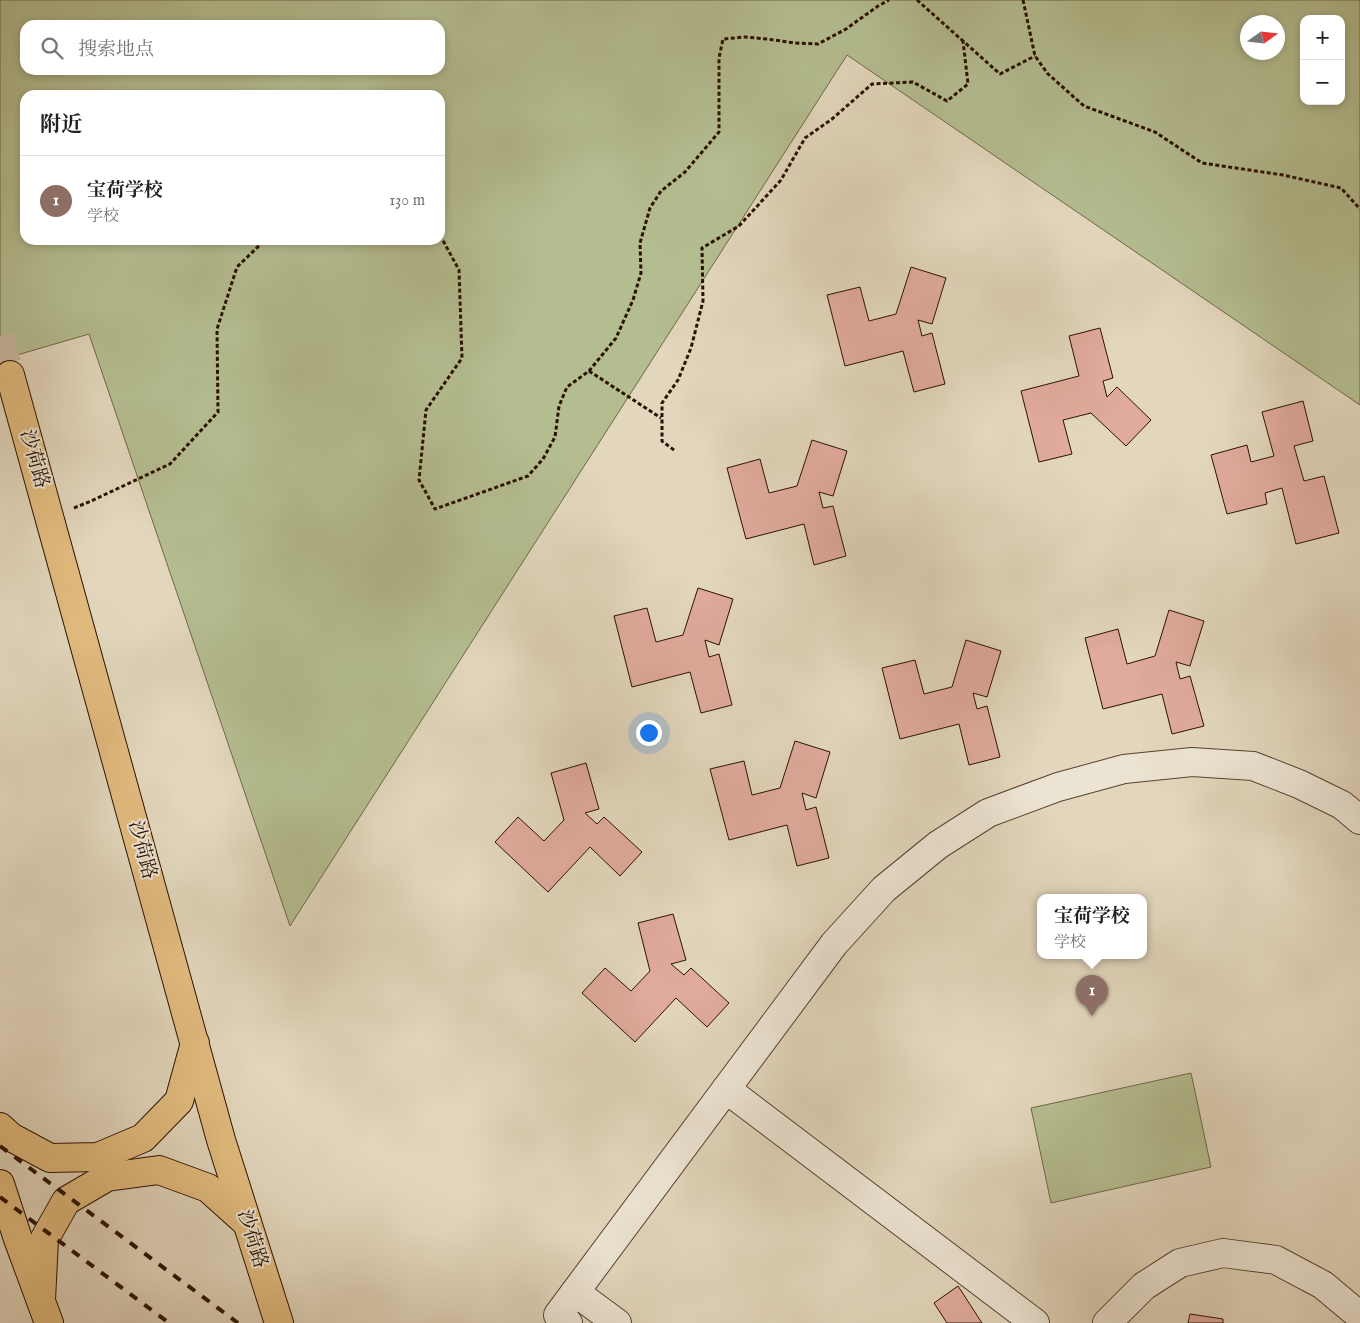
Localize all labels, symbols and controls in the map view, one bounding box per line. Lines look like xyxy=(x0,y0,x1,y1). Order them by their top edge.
north arrow xyxy=(1240,15,1285,60)
map controls xyxy=(1300,15,1345,105)
button: + xyxy=(1300,15,1345,60)
search box xyxy=(20,20,445,75)
icon: search xyxy=(38,34,66,62)
text: 搜索地点 xyxy=(78,38,154,62)
button: − xyxy=(1300,60,1345,105)
text: 附近 xyxy=(40,112,82,139)
text: 宝荷学校 xyxy=(87,179,163,203)
text: 1 xyxy=(53,191,59,211)
text: 130 m xyxy=(389,191,425,211)
text: 学校 xyxy=(87,207,119,227)
street label: 沙荷路 xyxy=(14,427,54,491)
your location xyxy=(636,720,662,746)
street label: 沙荷路 xyxy=(122,818,162,882)
popup xyxy=(1037,894,1147,959)
text: 宝荷学校 xyxy=(1054,905,1130,929)
text: 学校 xyxy=(1054,933,1086,953)
pin: 1 xyxy=(1076,975,1108,1016)
street label: 沙荷路 xyxy=(231,1207,273,1271)

